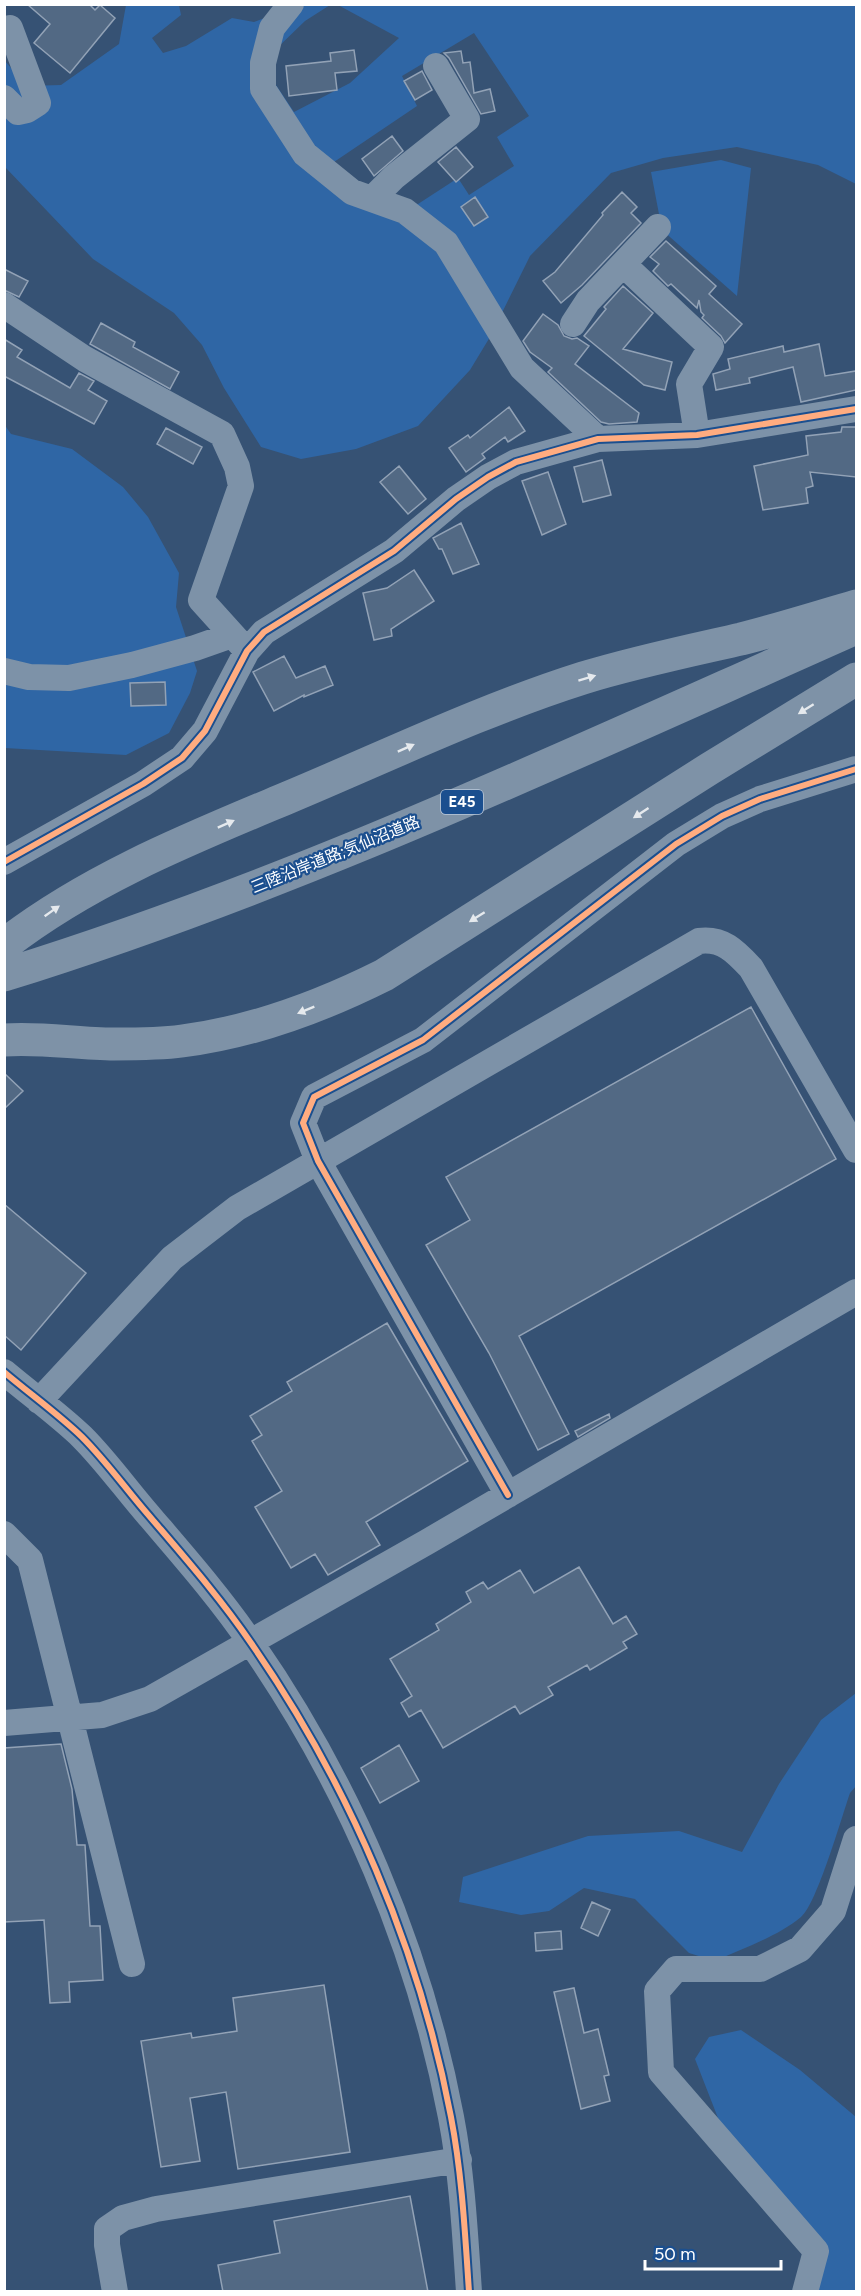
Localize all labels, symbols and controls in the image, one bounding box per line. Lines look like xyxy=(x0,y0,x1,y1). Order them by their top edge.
one-way arrow xyxy=(578,672,596,682)
one-way arrow xyxy=(798,703,814,714)
one-way arrow xyxy=(397,743,415,753)
road number: E45 xyxy=(441,790,483,814)
one-way arrow xyxy=(633,807,649,818)
street label: 三陸沿岸道路;気仙沼道路 xyxy=(248,812,422,897)
one-way arrow xyxy=(217,819,235,828)
one-way arrow xyxy=(43,905,59,917)
one-way arrow xyxy=(468,912,485,923)
one-way arrow xyxy=(297,1006,315,1016)
scale bar xyxy=(645,2233,782,2271)
text: 50 m xyxy=(654,2243,696,2265)

